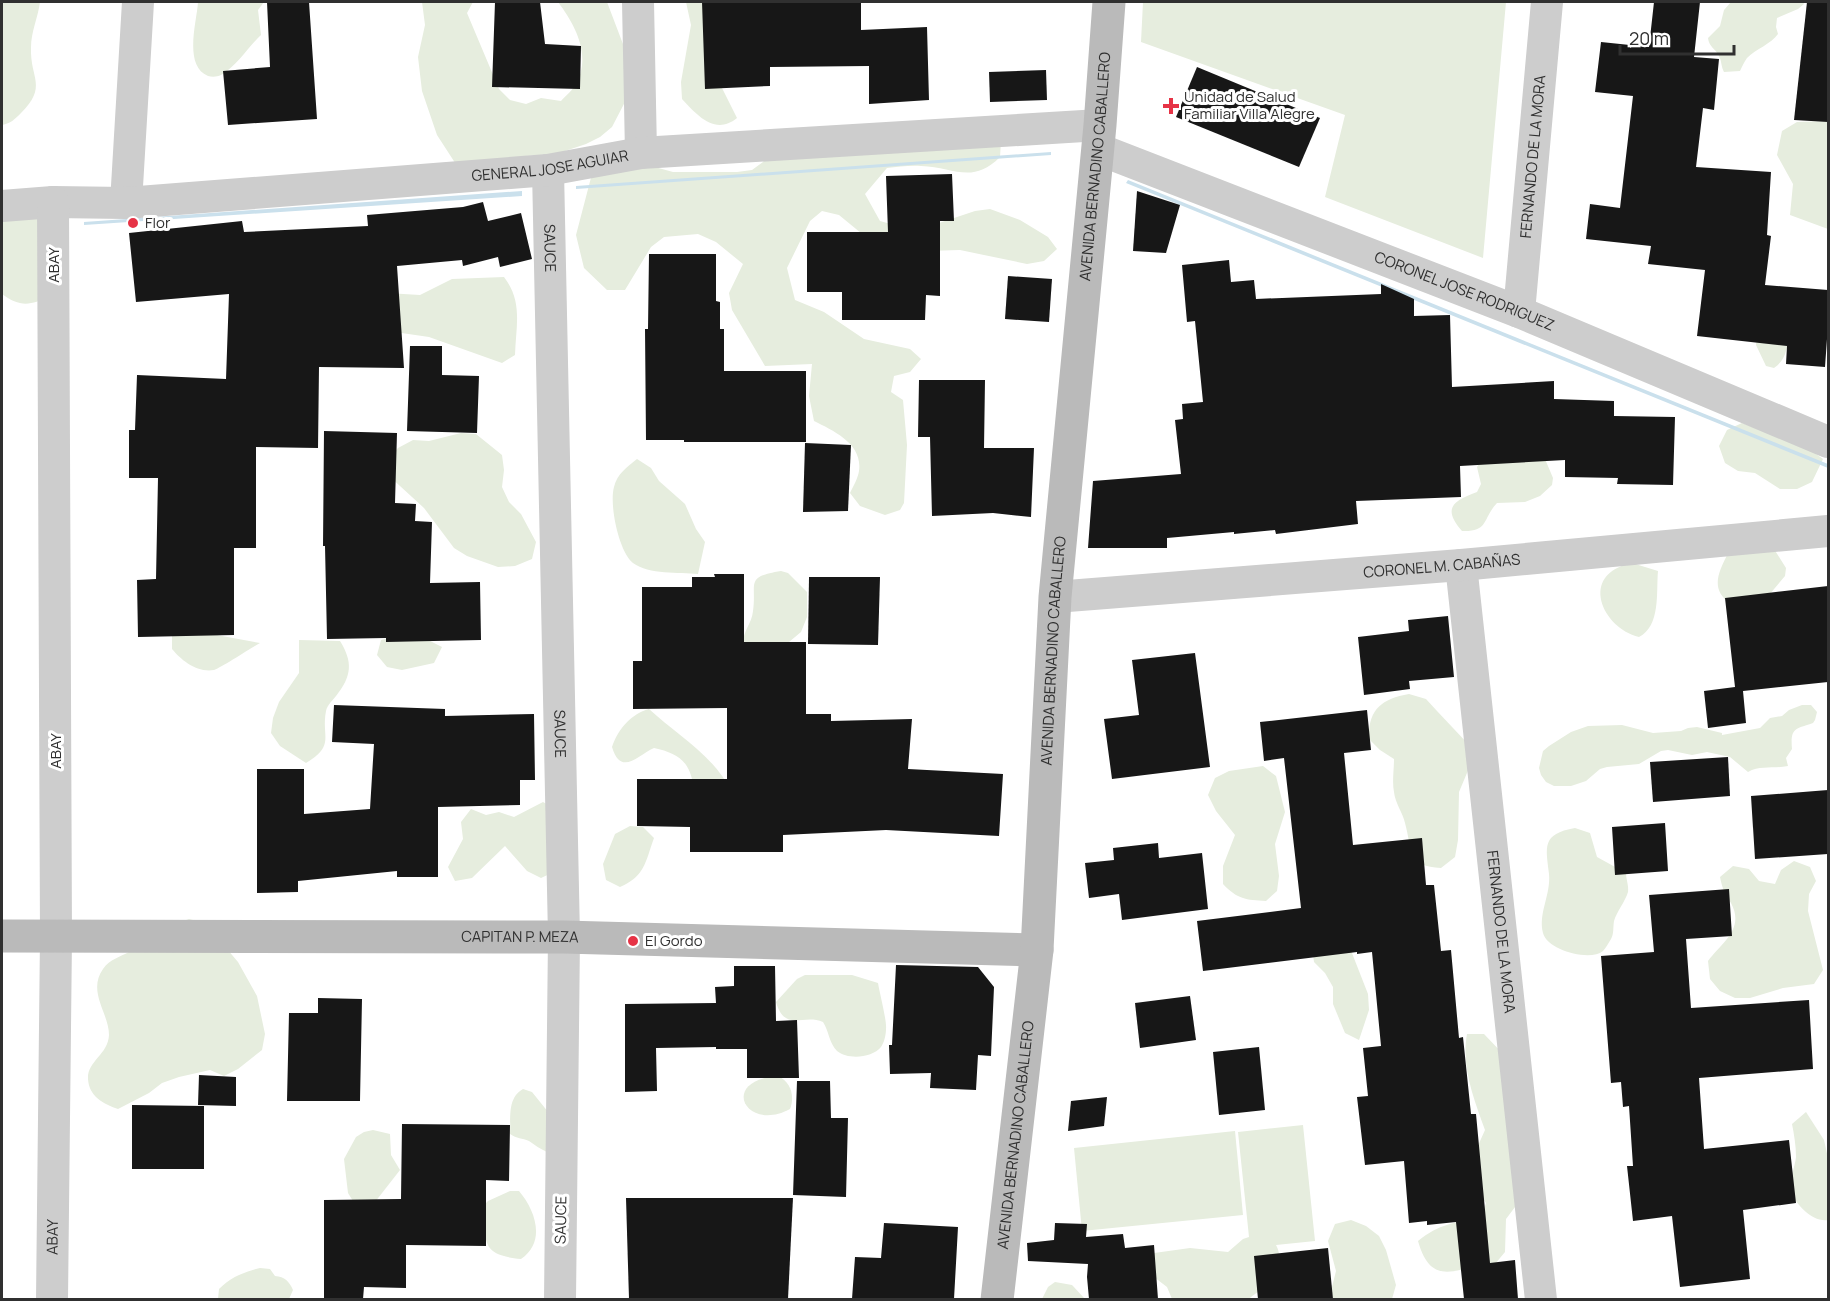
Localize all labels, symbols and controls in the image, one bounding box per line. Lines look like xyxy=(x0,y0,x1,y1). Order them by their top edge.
scale bar xyxy=(1620,18,1734,56)
text: 20 m xyxy=(1629,26,1669,50)
street label: AVENIDA BERNADINO CABALLERO xyxy=(1074,51,1115,282)
street label: FERNANDO DE LA MORA xyxy=(1515,74,1550,239)
place label: Unidad de Salud Familiar Villa Alegre xyxy=(1184,86,1315,124)
marker: Unidad de Salud Familiar Villa Alegre xyxy=(1162,97,1180,115)
street label: GENERAL JOSE AGUIAR xyxy=(471,144,630,186)
place label: Flor xyxy=(145,212,171,233)
marker: Flor xyxy=(126,216,140,230)
street label: SAUCE xyxy=(539,224,561,272)
street label: CORONEL JOSE RODRIGUEZ xyxy=(1372,246,1558,336)
street label: ABAY xyxy=(43,247,64,283)
street label: AVENIDA BERNADINO CABALLERO xyxy=(1035,535,1071,766)
street label: CORONEL M. CABAÑAS xyxy=(1362,549,1521,583)
street label: SAUCE xyxy=(549,710,571,758)
street label: ABAY xyxy=(45,733,66,769)
street label: FERNANDO DE LA MORA xyxy=(1482,849,1521,1015)
street label: CAPITAN P. MEZA xyxy=(461,926,579,947)
place label: El Gordo xyxy=(645,930,703,951)
marker: El Gordo xyxy=(626,934,640,948)
street label: AVENIDA BERNADINO CABALLERO xyxy=(992,1020,1039,1250)
street label: SAUCE xyxy=(550,1196,571,1244)
street label: ABAY xyxy=(41,1218,63,1255)

